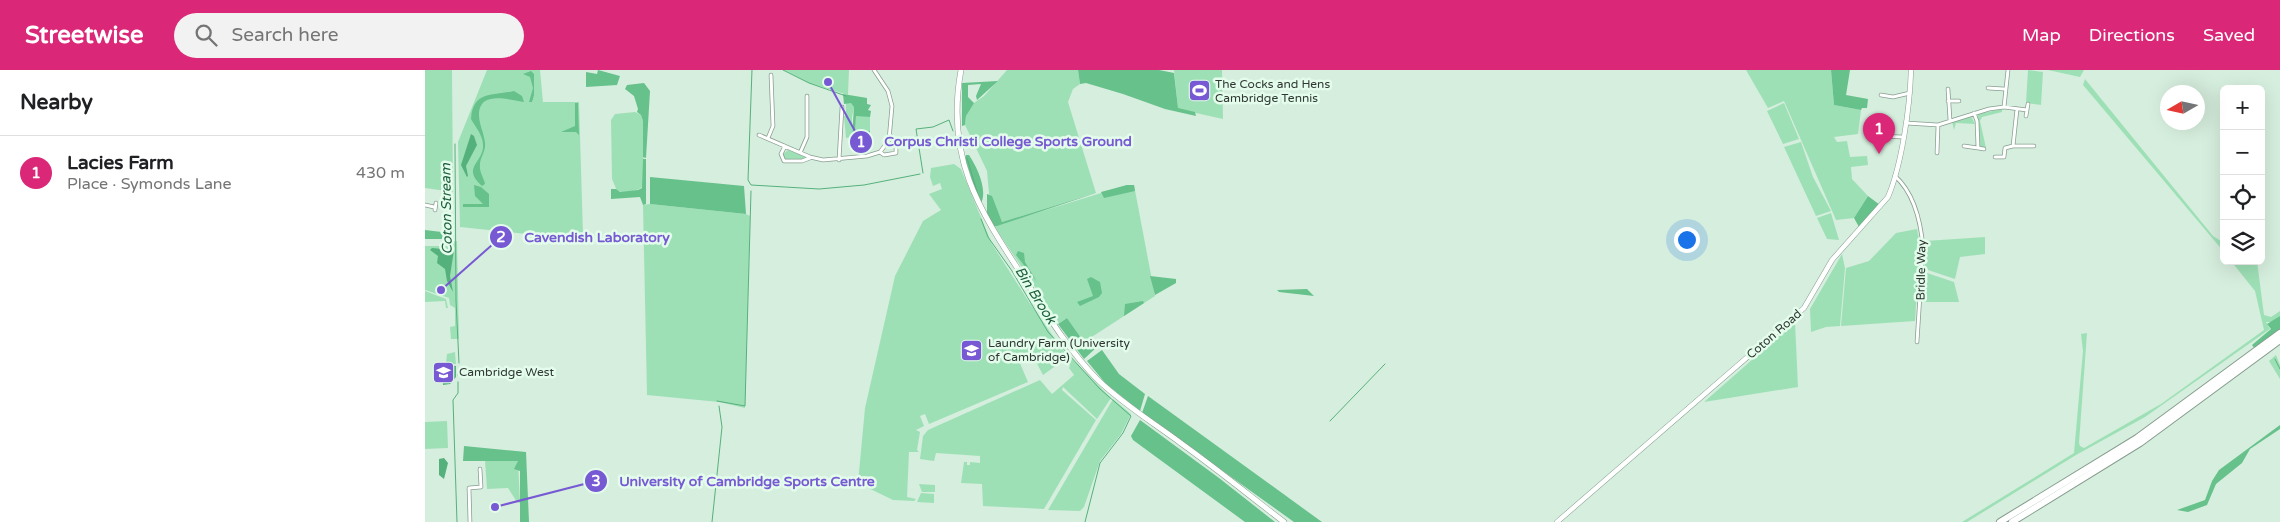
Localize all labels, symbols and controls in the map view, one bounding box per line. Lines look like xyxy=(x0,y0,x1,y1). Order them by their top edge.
search box xyxy=(174,13,524,58)
text: Streetwise xyxy=(25,21,144,50)
icon: search xyxy=(192,21,220,49)
text: Search here xyxy=(232,24,338,46)
text: Map xyxy=(2022,24,2061,46)
text: Directions xyxy=(2089,24,2175,46)
text: Saved xyxy=(2203,24,2255,46)
place label: The Cocks and Hens Cambridge Tennis xyxy=(1215,77,1330,105)
sports icon: The Cocks and Hens Cambridge Tennis xyxy=(1187,79,1211,103)
north arrow xyxy=(2160,85,2205,130)
map controls xyxy=(2220,85,2265,265)
button: + xyxy=(2220,85,2265,130)
text: Nearby xyxy=(20,90,93,115)
pin: 1 xyxy=(1863,113,1895,154)
callout: Corpus Christi College Sports Ground xyxy=(849,127,1141,156)
button: − xyxy=(2220,130,2265,175)
text: 1 xyxy=(856,133,866,151)
text: Corpus Christi College Sports Ground xyxy=(884,133,1132,150)
text: Lacies Farm xyxy=(67,152,174,174)
water label: Coton Stream xyxy=(437,162,456,255)
text: 1 xyxy=(31,163,41,183)
text: 430 m xyxy=(356,163,405,183)
text: Place · Symonds Lane xyxy=(67,174,232,194)
button: locate xyxy=(2220,175,2265,220)
button: layers xyxy=(2220,220,2265,265)
callout: Cavendish Laboratory xyxy=(489,223,679,252)
your location xyxy=(1674,227,1700,253)
text: 2 xyxy=(496,228,506,246)
text: Cavendish Laboratory xyxy=(524,229,670,246)
street label: Bridle Way xyxy=(1913,239,1929,301)
water label: Bin Brook xyxy=(1011,263,1061,328)
street label: Coton Road xyxy=(1744,306,1804,362)
place label: Laundry Farm (University of Cambridge) xyxy=(988,336,1131,364)
school or university icon: Laundry Farm (University of Cambridge) xyxy=(960,338,984,362)
school or university icon: Cambridge West xyxy=(431,360,455,384)
place label: Cambridge West xyxy=(459,365,554,379)
callout: University of Cambridge Sports Centre xyxy=(584,467,884,496)
text: 3 xyxy=(591,472,601,490)
text: University of Cambridge Sports Centre xyxy=(619,473,875,490)

